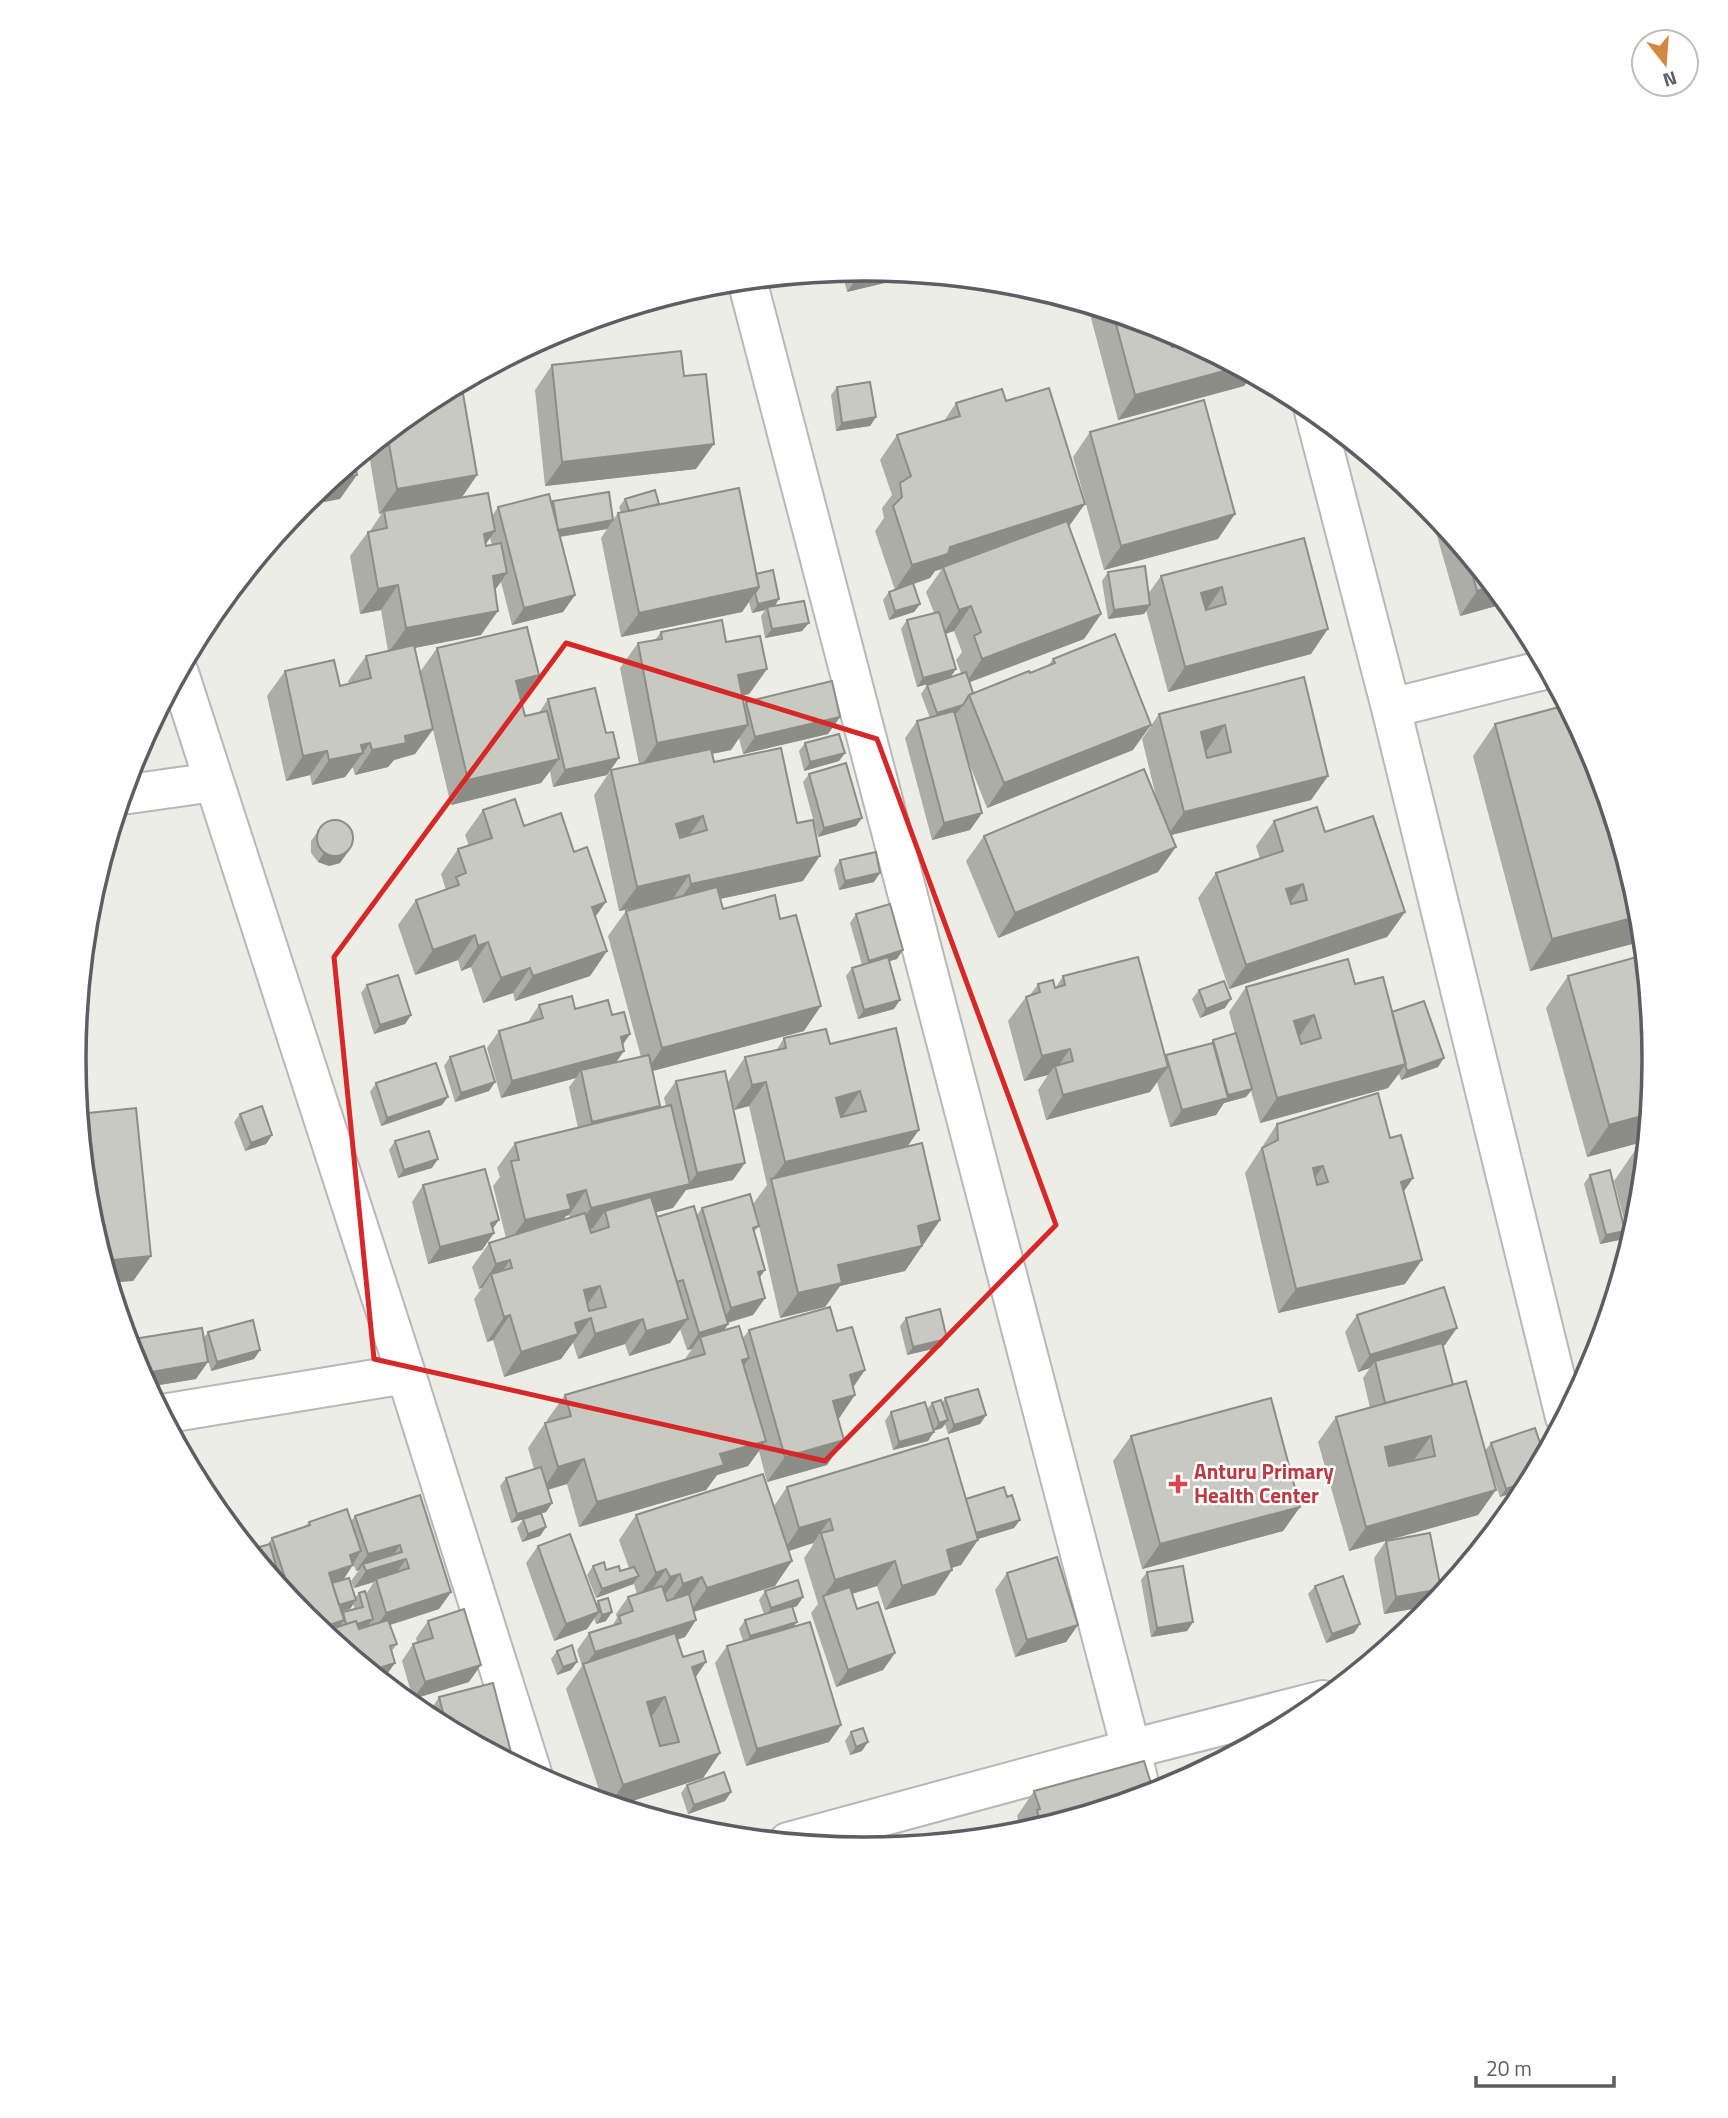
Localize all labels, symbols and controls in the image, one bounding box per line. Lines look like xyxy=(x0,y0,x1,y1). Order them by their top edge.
north arrow xyxy=(1630,28,1700,98)
text: N xyxy=(1660,64,1681,96)
place label: Anturu Primary Health Center xyxy=(1194,1455,1334,1511)
marker: Anturu Primary Health Center xyxy=(1168,1474,1188,1494)
scale bar xyxy=(1476,2044,1614,2088)
text: 20 m xyxy=(1486,2052,1532,2084)

